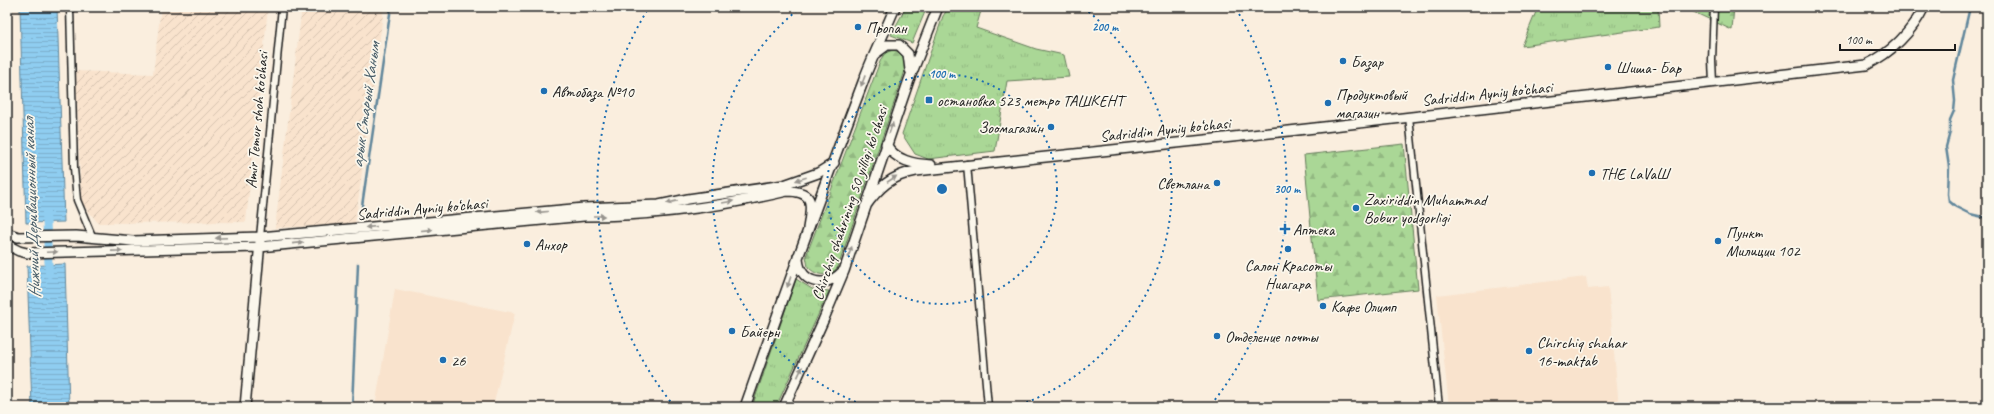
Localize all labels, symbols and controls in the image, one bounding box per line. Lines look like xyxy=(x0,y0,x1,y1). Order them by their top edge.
place label: Пропан xyxy=(866,18,908,38)
text: 200 m xyxy=(1092,19,1119,35)
marker: Пропан xyxy=(853,22,863,32)
scale bar xyxy=(1840,26,1955,52)
text: 100 m xyxy=(1846,32,1873,48)
water label: арык Старый Ханым xyxy=(346,39,385,169)
street label: Amir Temur shoh ko‘chasi xyxy=(241,49,273,189)
place label: Базар xyxy=(1351,52,1384,72)
marker: Базар xyxy=(1338,56,1348,66)
place label: Шиша- Бар xyxy=(1616,58,1682,78)
marker: Шиша- Бар xyxy=(1603,62,1613,72)
text: 100 m xyxy=(929,66,956,82)
one-way arrow xyxy=(860,76,866,88)
street label: Sadriddin Ayniy ko‘chasi xyxy=(1421,77,1555,111)
place label: Автобаза №10 xyxy=(552,82,636,102)
place label: Продуктовый магазин xyxy=(1336,85,1409,123)
marker: Автобаза №10 xyxy=(539,86,549,96)
place label: остановка 523 метро ТАШКЕНТ xyxy=(937,91,1127,111)
marker: остановка 523 метро ТАШКЕНТ xyxy=(924,95,934,105)
marker: Продуктовый магазин xyxy=(1323,98,1333,108)
street label: Chirchiq shahrining 50 yilligi koʻchasi xyxy=(807,102,893,303)
street label: Sadriddin Ayniy ko‘chasi xyxy=(1099,113,1233,147)
water label: Нижний Деривационный канал xyxy=(18,115,45,298)
place label: Зоомагазин xyxy=(978,118,1044,138)
one-way arrow xyxy=(889,122,895,134)
marker: Зоомагазин xyxy=(1046,122,1056,132)
place label: THE LaVaШ xyxy=(1600,164,1672,184)
marker: THE LaVaШ xyxy=(1587,168,1597,178)
place label: Светлана xyxy=(1157,174,1210,194)
one-way arrow xyxy=(886,176,898,183)
one-way arrow xyxy=(795,177,807,183)
marker: Светлана xyxy=(1212,178,1222,188)
text: 300 m xyxy=(1274,181,1301,197)
centre of rings xyxy=(935,182,949,196)
place label: Zaxiriddin Muhammad Bobur yodgorligi xyxy=(1364,190,1489,228)
street label: Sadriddin Ayniy ko‘chasi xyxy=(356,193,490,225)
one-way arrow xyxy=(722,199,734,205)
one-way arrow xyxy=(665,200,678,206)
marker: Zaxiriddin Muhammad Bobur yodgorligi xyxy=(1351,203,1361,213)
one-way arrow xyxy=(536,209,548,216)
one-way arrow xyxy=(593,213,606,219)
place label: Аптека xyxy=(1293,220,1336,240)
place label: Пункт Милиции 102 xyxy=(1726,223,1802,261)
one-way arrow xyxy=(365,224,377,231)
marker: Аптека xyxy=(1280,224,1290,234)
one-way arrow xyxy=(421,227,433,234)
one-way arrow xyxy=(214,235,227,241)
place label: Анхор xyxy=(535,235,568,255)
marker: Пункт Милиции 102 xyxy=(1713,236,1723,246)
marker: Анхор xyxy=(522,239,532,249)
one-way arrow xyxy=(292,240,304,246)
marker: Салон Красоты Ниагара xyxy=(1283,244,1293,254)
one-way arrow xyxy=(847,245,853,257)
one-way arrow xyxy=(111,248,124,254)
one-way arrow xyxy=(46,249,58,256)
place label: Салон Красоты Ниагара xyxy=(1245,256,1333,294)
one-way arrow xyxy=(785,276,791,288)
place label: Кафе Олимп xyxy=(1331,297,1397,317)
marker: Кафе Олимп xyxy=(1318,301,1328,311)
place label: Байерн xyxy=(740,322,781,342)
marker: Байерн xyxy=(727,326,737,336)
place label: Отделение почты xyxy=(1225,327,1319,347)
marker: Отделение почты xyxy=(1212,331,1222,341)
place label: Chirchiq shahar 16-maktab xyxy=(1537,333,1628,371)
marker: Chirchiq shahar 16-maktab xyxy=(1524,346,1534,356)
place label: 26 xyxy=(451,351,466,371)
marker: 26 xyxy=(438,355,448,365)
one-way arrow xyxy=(797,366,803,377)

